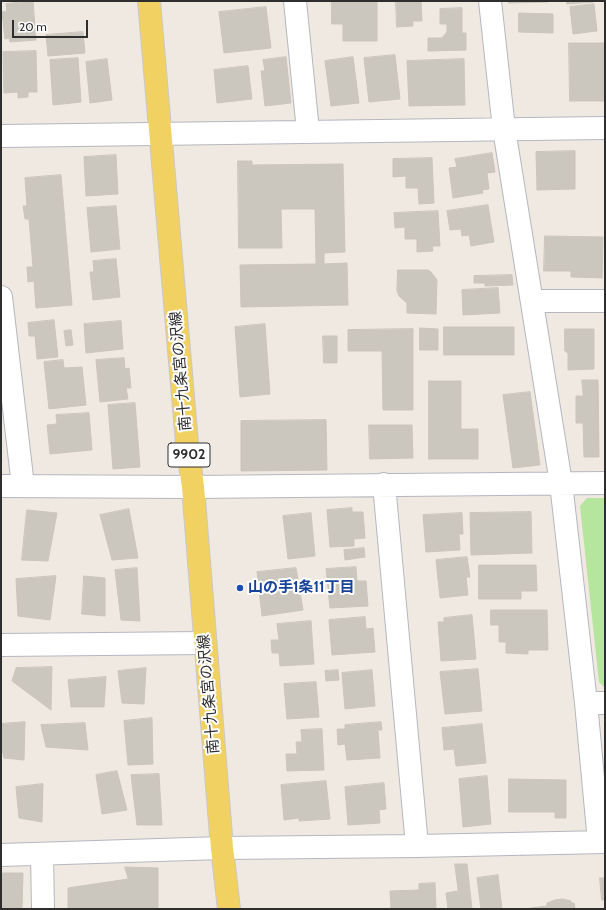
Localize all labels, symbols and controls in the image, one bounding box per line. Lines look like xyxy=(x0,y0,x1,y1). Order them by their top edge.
scale bar xyxy=(14,12,90,38)
text: 20 m xyxy=(19,19,47,34)
street label: 南十九条宮の沢線 xyxy=(167,310,195,432)
road number: 9902 xyxy=(168,443,210,467)
place label: 山の手1条11丁目 xyxy=(248,579,355,597)
marker: 山の手1条11丁目 xyxy=(235,583,245,593)
street label: 南十九条宮の沢線 xyxy=(195,633,223,755)

